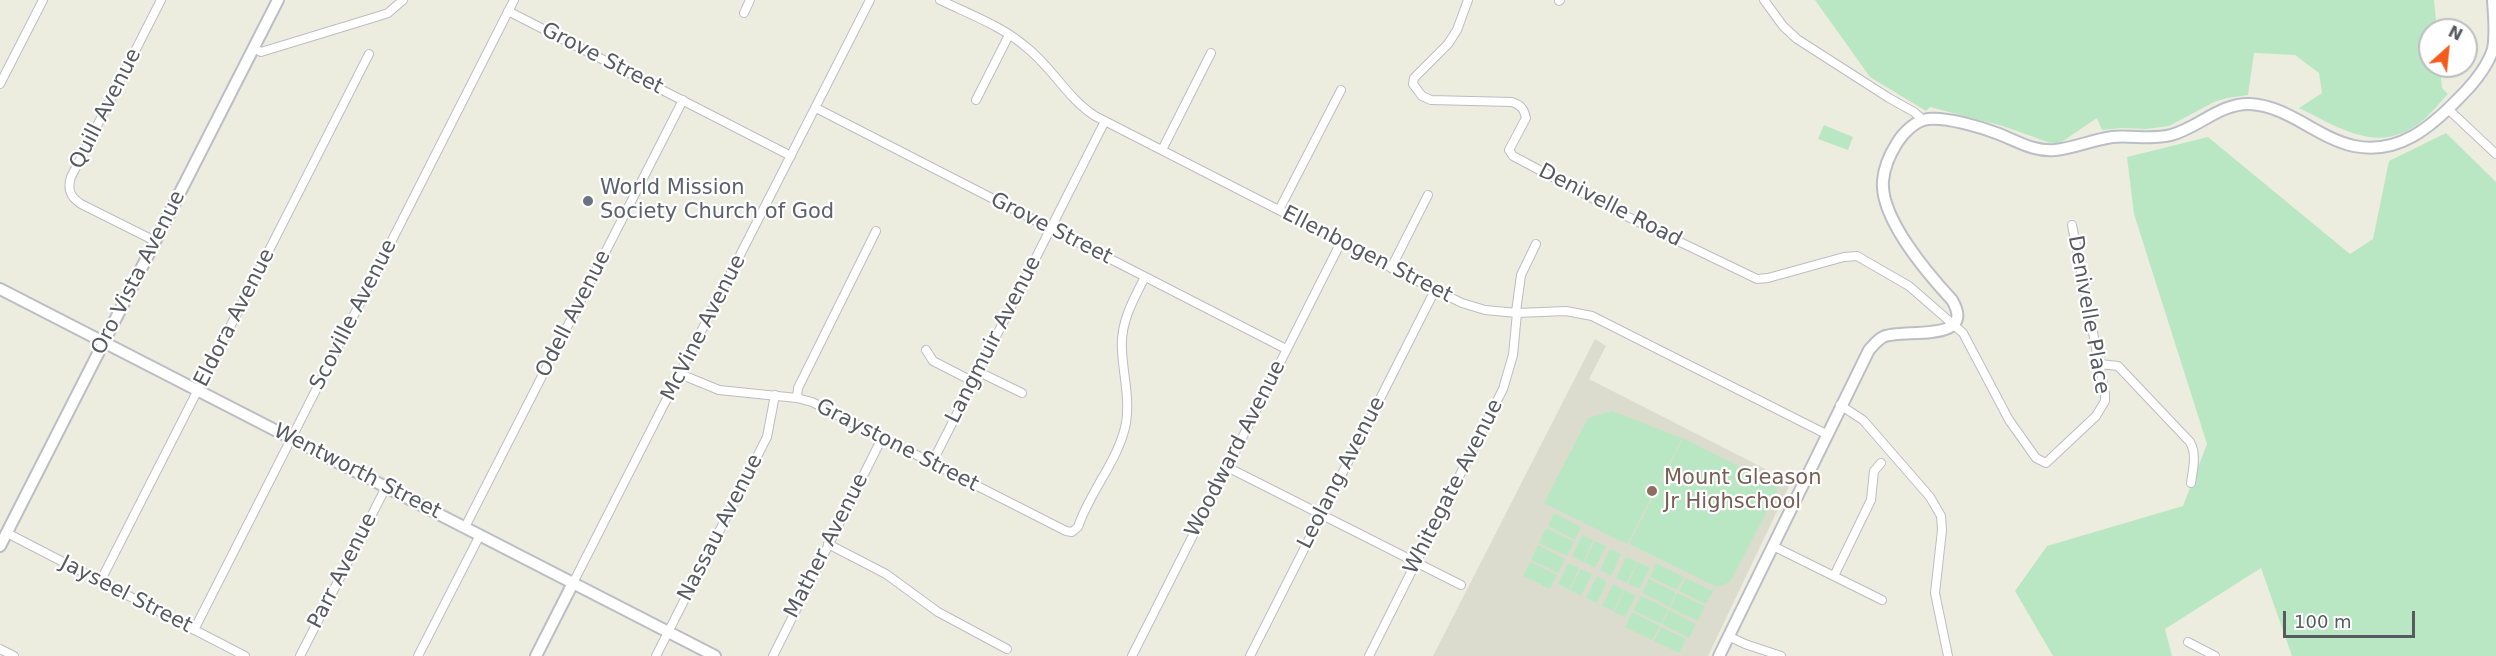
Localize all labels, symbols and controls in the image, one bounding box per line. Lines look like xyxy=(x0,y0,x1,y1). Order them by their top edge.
street label: Grove Street xyxy=(537,18,667,100)
north arrow xyxy=(2418,18,2478,78)
text: N xyxy=(2445,22,2466,45)
street label: Quill Avenue xyxy=(65,44,147,174)
street label: Denivelle Road xyxy=(1534,159,1686,253)
place label: World Mission Society Church of God xyxy=(600,176,834,226)
street label: Oro Vista Avenue xyxy=(87,187,191,359)
street label: Grove Street xyxy=(986,188,1116,270)
marker: World Mission Society Church of God xyxy=(581,194,595,208)
street label: Ellenbogen Street xyxy=(1278,201,1456,309)
street label: Denivelle Place xyxy=(2062,234,2114,396)
street label: Scoville Avenue xyxy=(305,236,403,394)
street label: Eldora Avenue xyxy=(189,245,281,391)
street label: Odell Avenue xyxy=(531,246,617,382)
street label: McVine Avenue xyxy=(656,251,752,405)
street label: Langmuir Avenue xyxy=(941,252,1047,428)
street label: Woodward Avenue xyxy=(1181,356,1291,542)
street label: Leolang Avenue xyxy=(1293,393,1391,553)
street label: Graystone Street xyxy=(812,394,982,498)
street label: Whitegate Avenue xyxy=(1399,395,1509,579)
street label: Wentworth Street xyxy=(269,419,445,525)
street label: Nassau Avenue xyxy=(673,450,769,606)
place label: Mount Gleason Jr Highschool xyxy=(1664,466,1821,516)
street label: Mather Avenue xyxy=(780,470,874,622)
marker: Mount Gleason Jr Highschool xyxy=(1645,484,1659,498)
street label: Parr Avenue xyxy=(303,509,383,633)
street label: Jayseel Street xyxy=(56,551,196,639)
scale bar xyxy=(2286,599,2418,637)
text: 100 m xyxy=(2294,611,2352,632)

